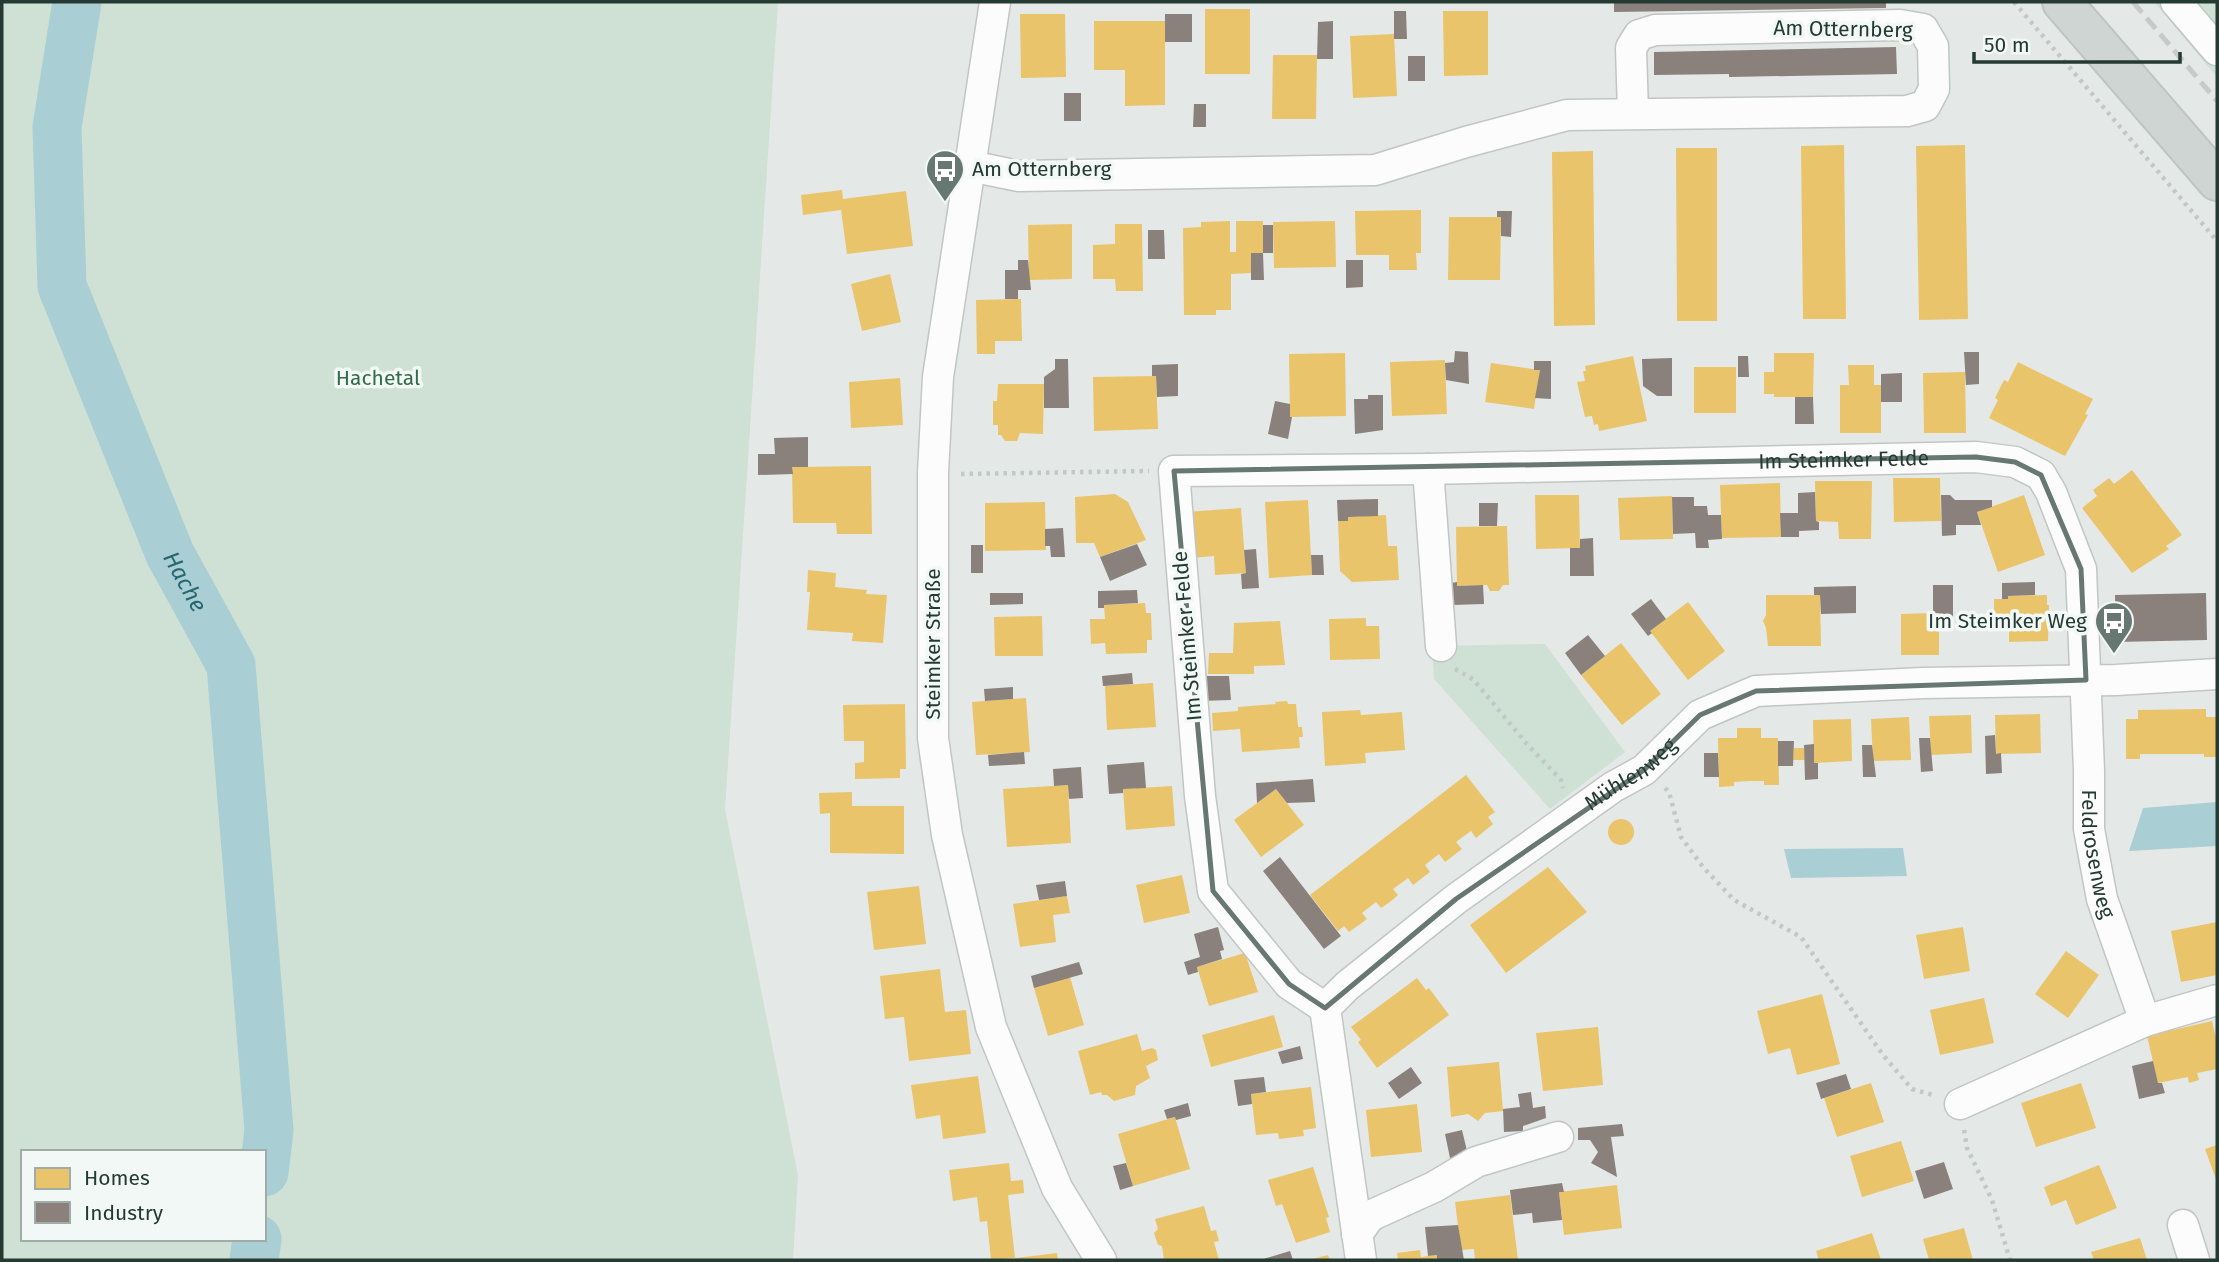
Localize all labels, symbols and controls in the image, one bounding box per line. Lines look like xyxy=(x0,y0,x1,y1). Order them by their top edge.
street label: Am Otternberg xyxy=(1773,15,1913,43)
scale bar xyxy=(1974,21,2180,65)
text: 50 m xyxy=(1984,32,2030,58)
bus stop icon: Am Otternberg xyxy=(924,148,966,203)
place label: Am Otternberg xyxy=(972,156,1112,182)
park label: Hachetal xyxy=(336,365,420,391)
street label: Im Steimker Felde xyxy=(1758,445,1929,475)
water label: Hache xyxy=(157,546,213,617)
street label: Im Steimker Felde xyxy=(1167,550,1207,722)
street label: Steimker Straße xyxy=(920,568,946,720)
bus stop icon: Im Steimker Weg xyxy=(2093,600,2135,655)
place label: Im Steimker Weg xyxy=(1928,608,2087,634)
street label: Mühlenweg xyxy=(1579,732,1682,816)
street label: Feldrosenweg xyxy=(2076,789,2121,922)
legend xyxy=(21,1150,266,1241)
text: Homes xyxy=(84,1165,150,1191)
text: Industry xyxy=(84,1200,164,1226)

